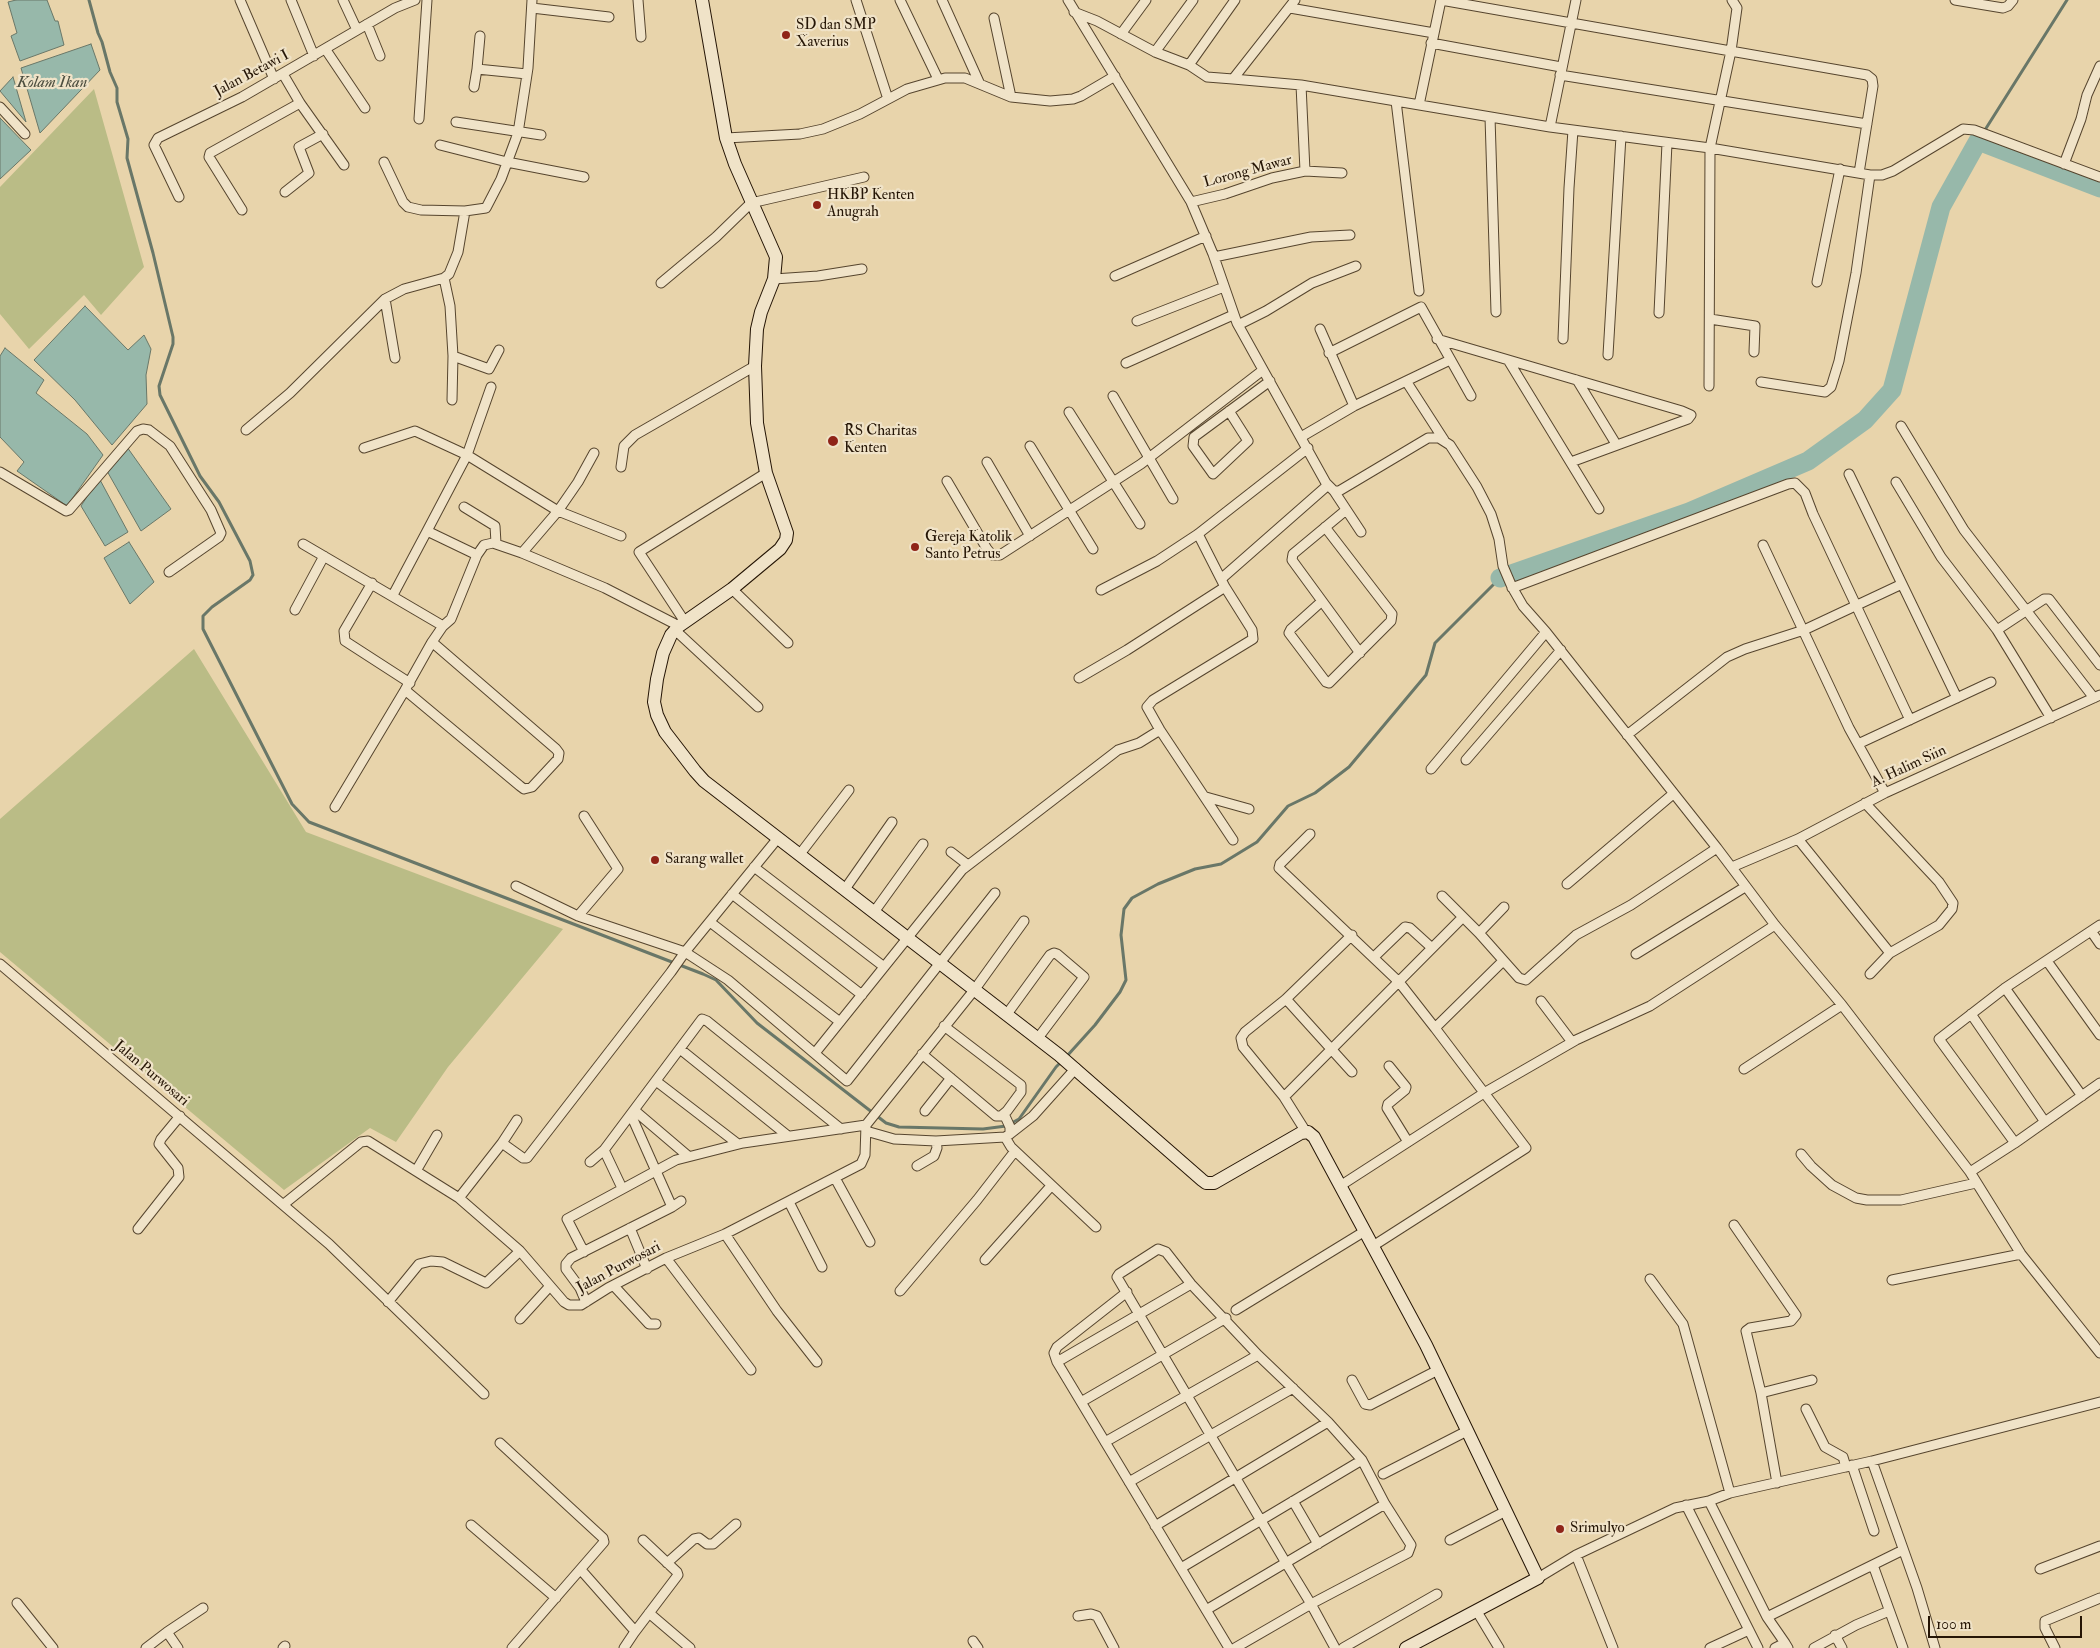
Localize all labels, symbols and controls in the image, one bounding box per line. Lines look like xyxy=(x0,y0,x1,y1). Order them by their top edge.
place label: SD dan SMP Xaverius xyxy=(796,17,876,52)
marker: SD dan SMP Xaverius xyxy=(780,29,792,41)
street label: Jalan Betawi I xyxy=(211,47,293,101)
water label: Kolam Ikan xyxy=(17,74,87,94)
street label: Lorong Mawar xyxy=(1202,152,1294,192)
place label: HKBP Kenten Anugrah xyxy=(827,187,915,222)
marker: HKBP Kenten Anugrah xyxy=(811,199,823,211)
place label: RS Charitas Kenten xyxy=(844,423,917,458)
marker: RS Charitas Kenten xyxy=(826,434,840,448)
place label: Gereja Katolik Santo Petrus xyxy=(925,529,1012,564)
marker: Gereja Katolik Santo Petrus xyxy=(909,541,921,553)
street label: A. Halim Siin xyxy=(1869,742,1949,792)
place label: Sarang wallet xyxy=(665,851,744,869)
marker: Sarang wallet xyxy=(649,854,661,866)
street label: Jalan Purwosari xyxy=(110,1037,192,1111)
street label: Jalan Purwosari xyxy=(574,1238,664,1298)
place label: Srimulyo xyxy=(1570,1520,1625,1538)
marker: Srimulyo xyxy=(1554,1523,1566,1535)
scale bar xyxy=(1930,1606,2084,1638)
text: 100 m xyxy=(1936,1615,1971,1634)

